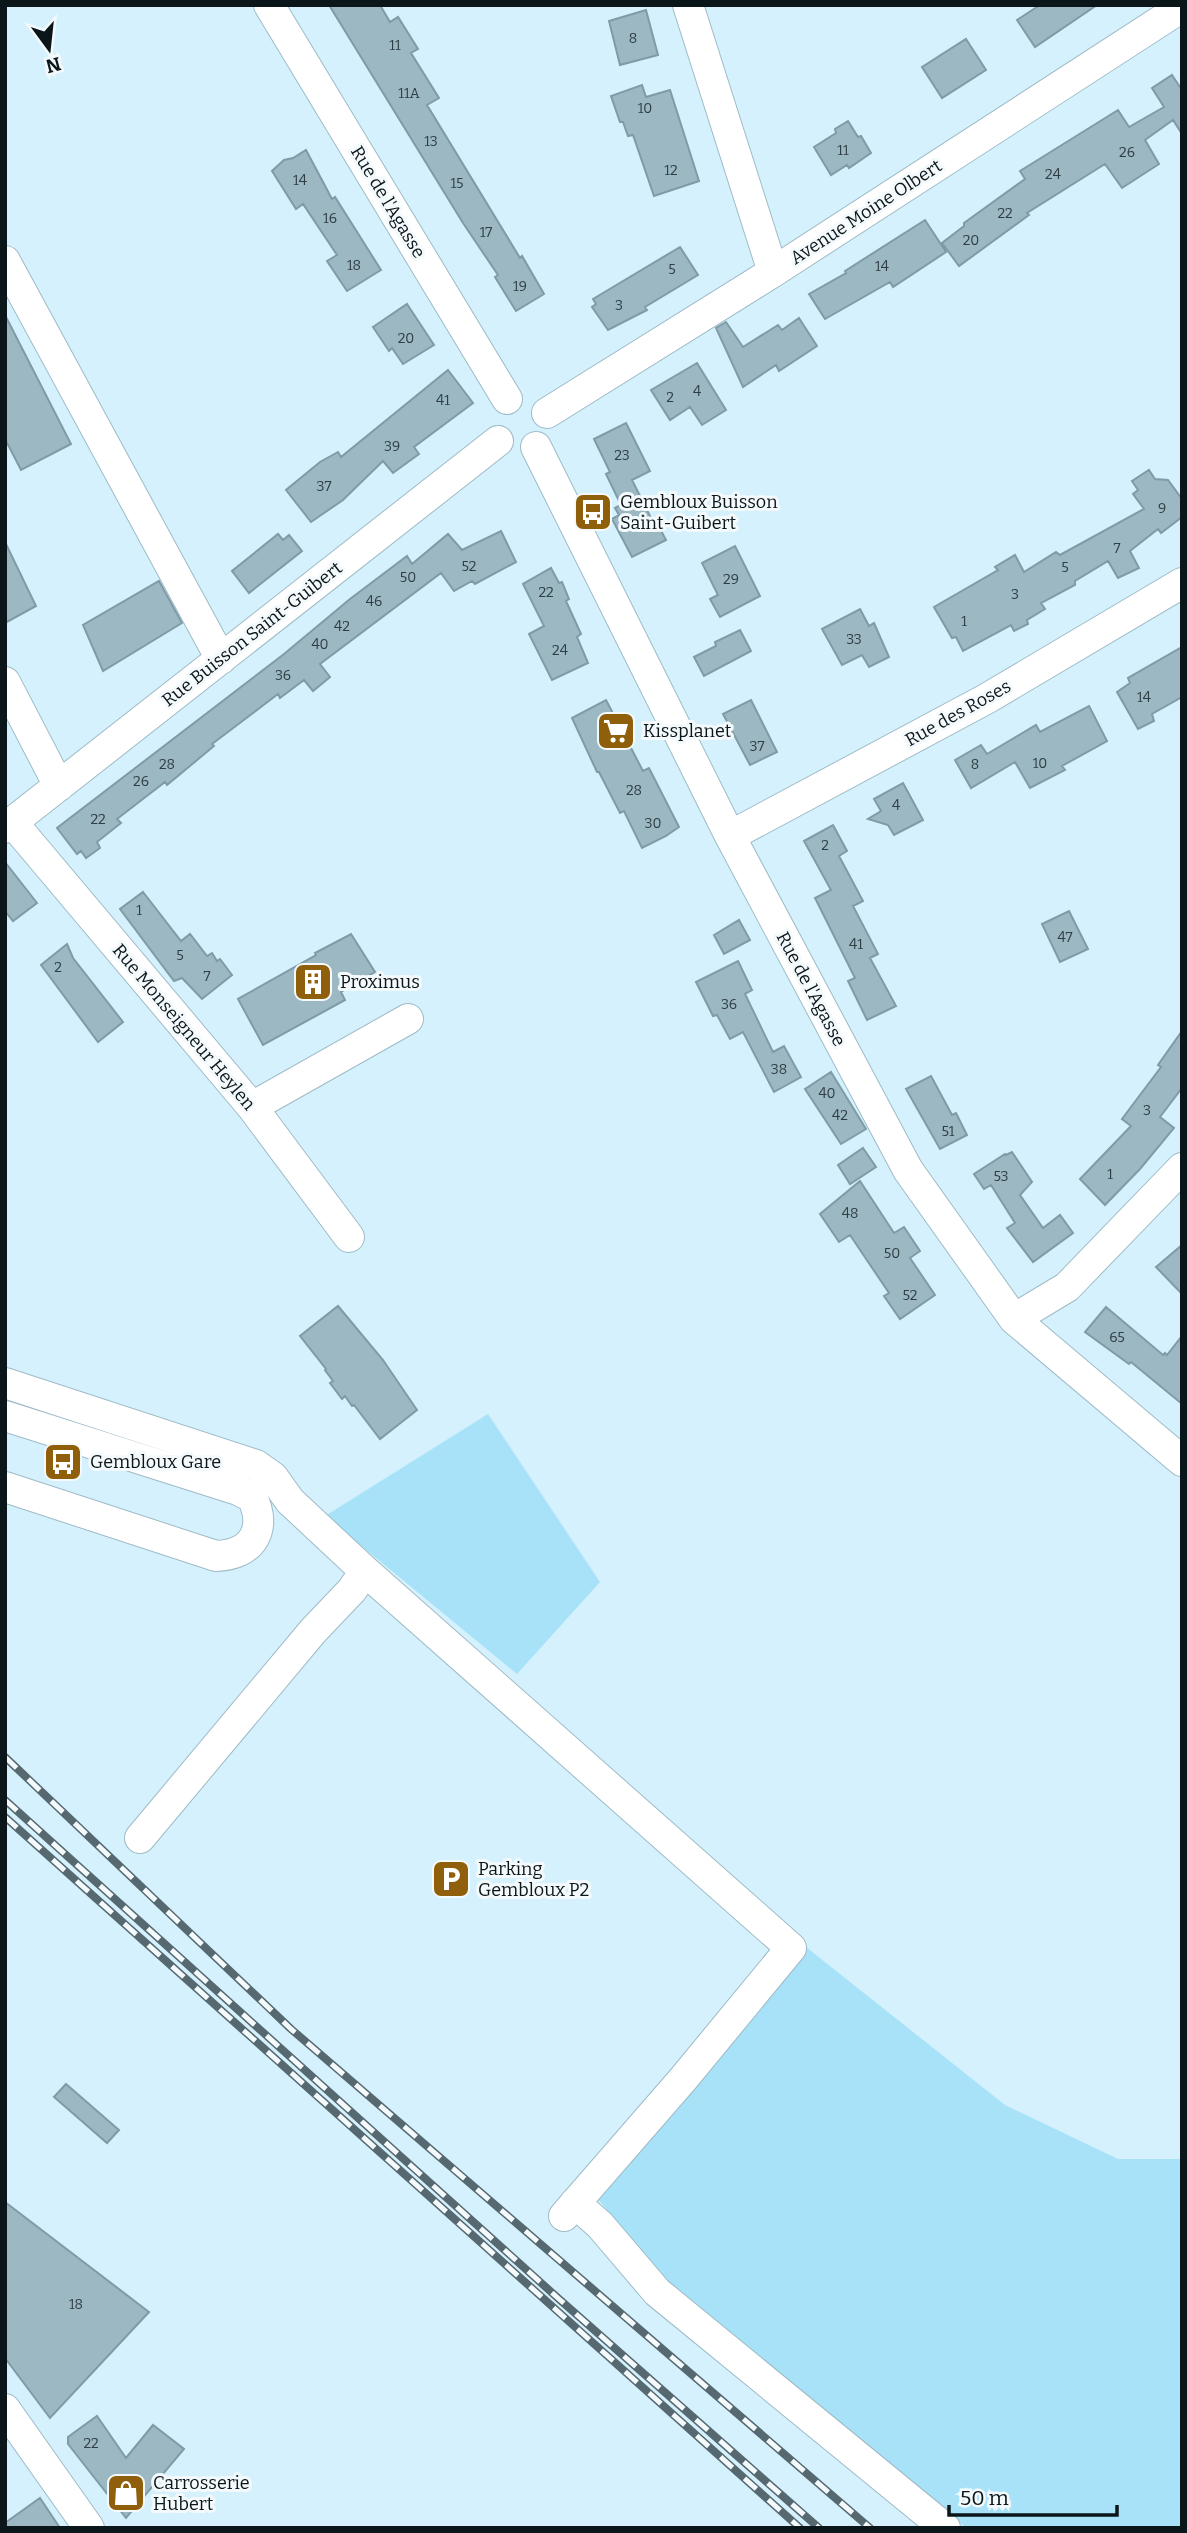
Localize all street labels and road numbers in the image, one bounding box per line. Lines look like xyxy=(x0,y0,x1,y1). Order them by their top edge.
street label: Rue de l'Agasse xyxy=(346,142,430,262)
street label: Avenue Moine Olbert xyxy=(786,154,946,269)
street label: Rue Buisson Saint-Guibert xyxy=(158,557,347,711)
street label: Rue des Roses xyxy=(901,675,1015,751)
street label: Rue de l'Agasse xyxy=(772,928,850,1050)
street label: Rue Monseigneur Heylen xyxy=(108,939,260,1115)

